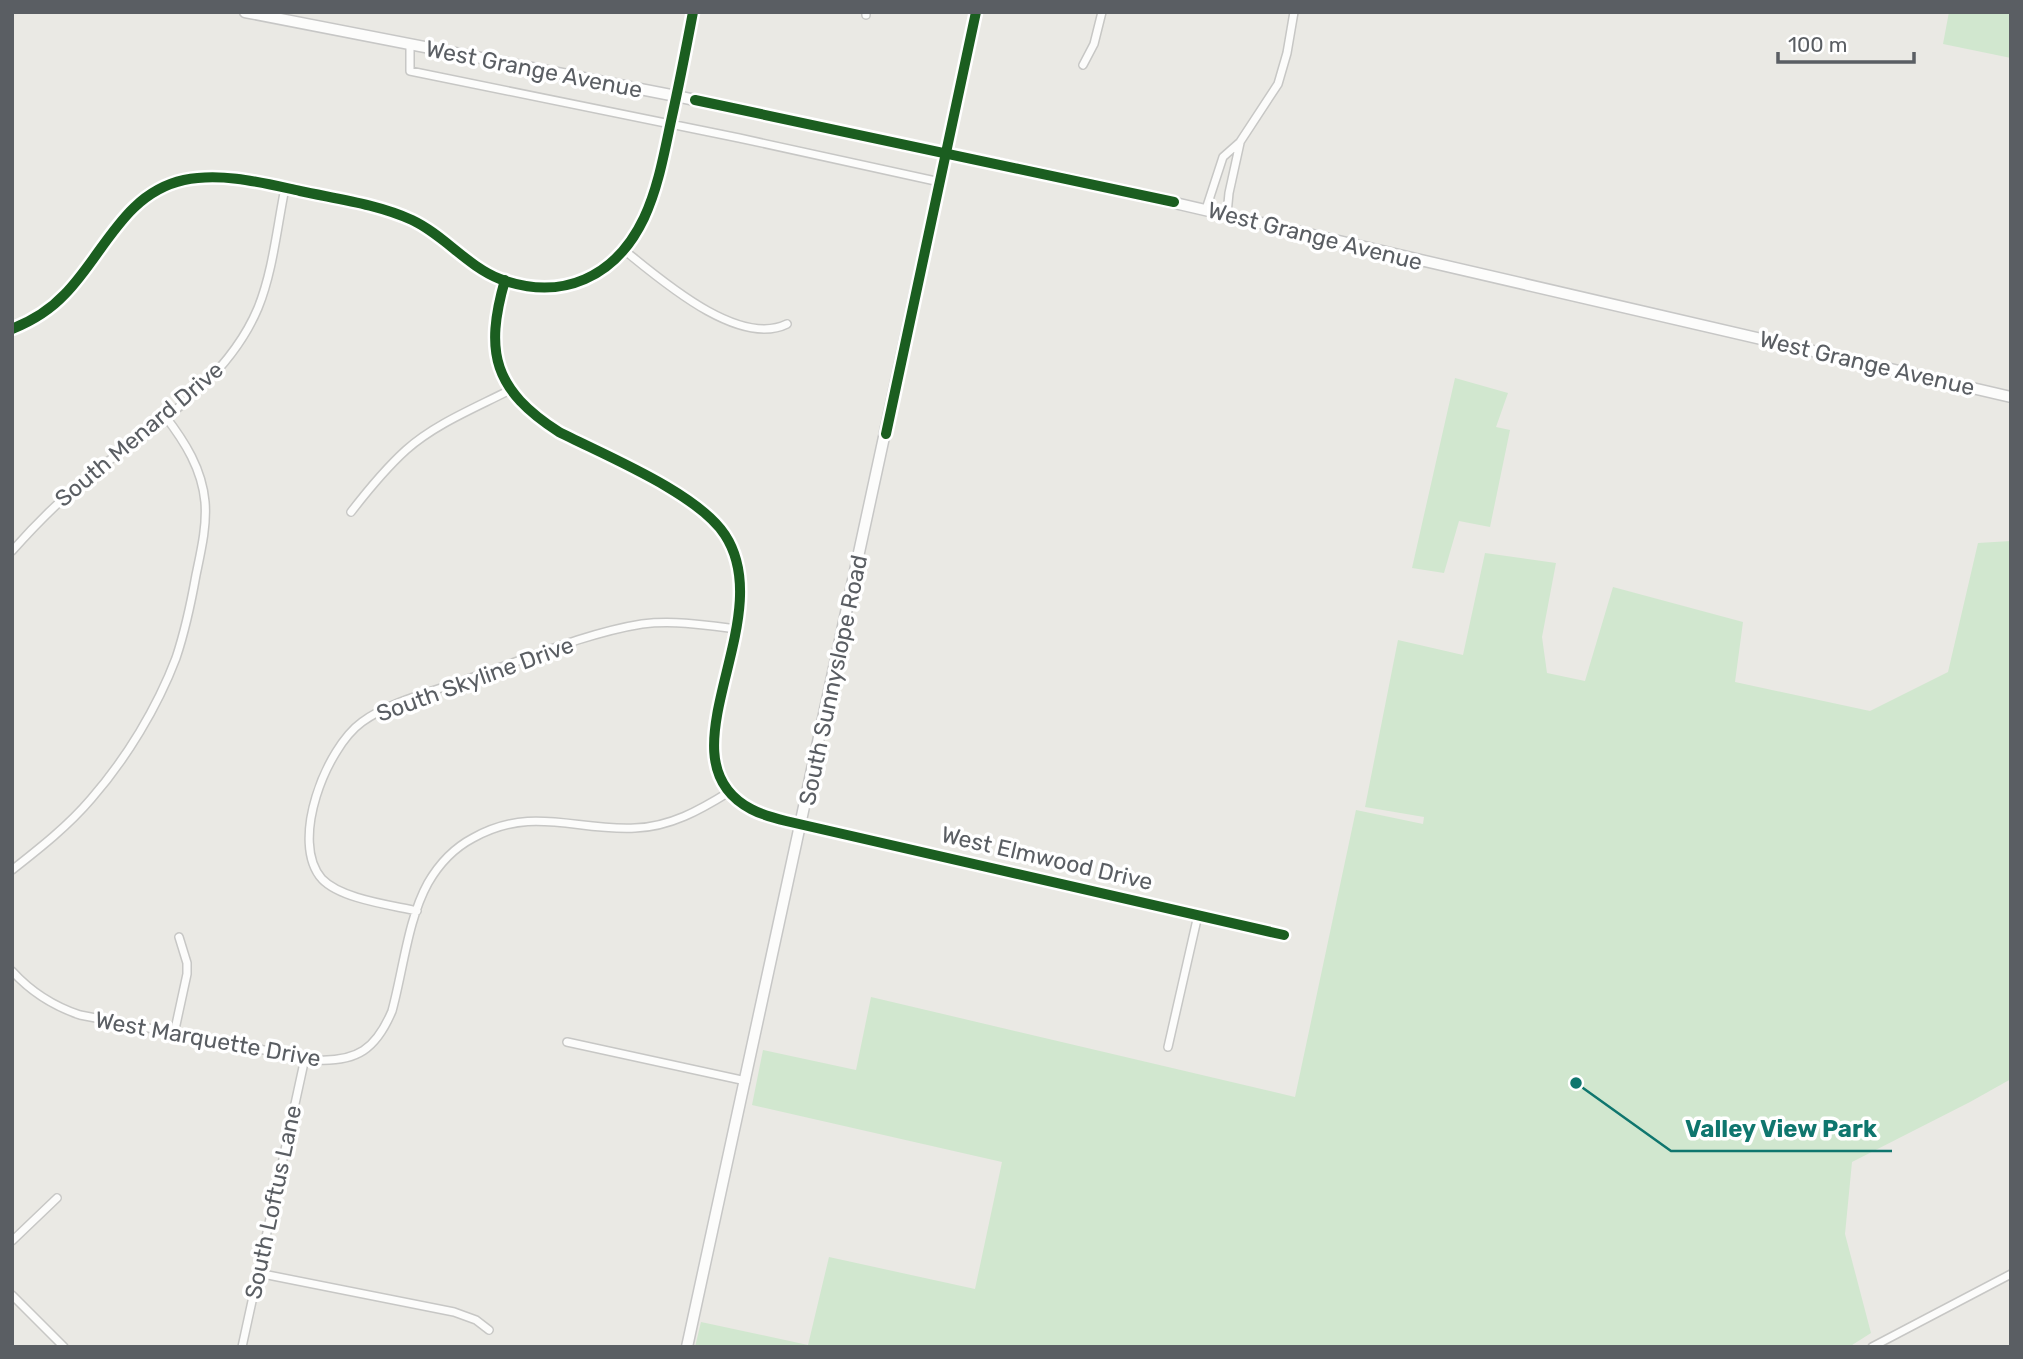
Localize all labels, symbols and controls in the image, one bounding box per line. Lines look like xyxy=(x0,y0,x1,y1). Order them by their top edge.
scale bar xyxy=(1778,21,1914,65)
text: 100 m xyxy=(1788,32,1847,57)
street label: West Grange Avenue xyxy=(423,34,645,104)
street label: West Grange Avenue xyxy=(1205,196,1425,276)
street label: West Grange Avenue xyxy=(1757,325,1977,401)
street label: South Menard Drive xyxy=(49,355,229,513)
street label: South Sunnyslope Road xyxy=(793,552,873,808)
street label: South Skyline Drive xyxy=(373,630,577,728)
street label: West Elmwood Drive xyxy=(939,820,1155,896)
street label: West Marquette Drive xyxy=(93,1005,323,1073)
street label: South Loftus Lane xyxy=(239,1103,307,1301)
callout: Valley View Park xyxy=(1671,1106,1892,1151)
text: Valley View Park xyxy=(1685,1115,1877,1143)

